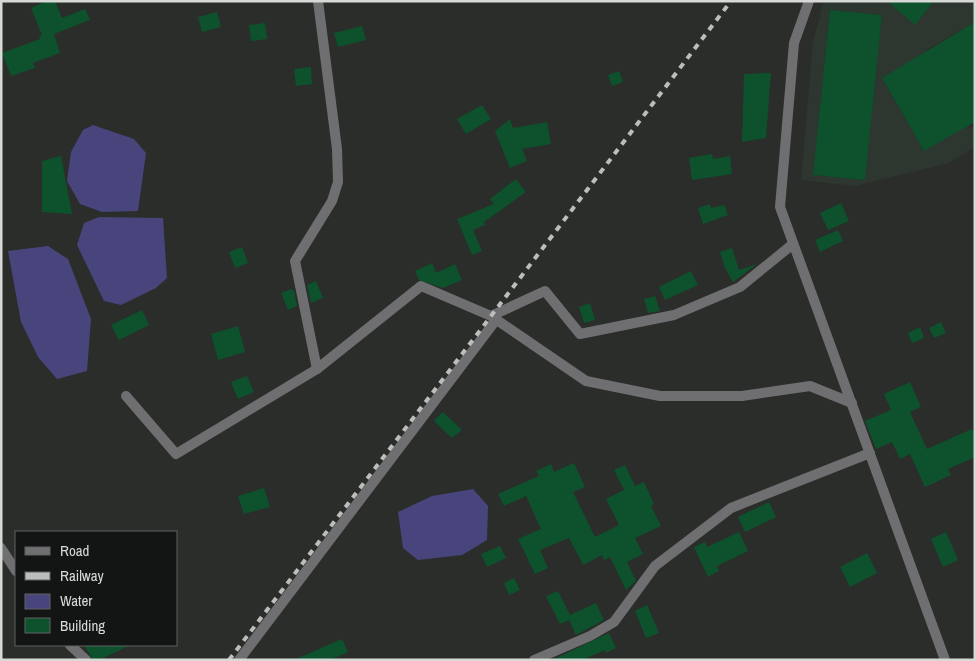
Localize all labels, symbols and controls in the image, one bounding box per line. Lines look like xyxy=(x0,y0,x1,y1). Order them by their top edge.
legend xyxy=(15,531,178,646)
text: Road xyxy=(60,540,89,561)
text: Railway xyxy=(60,565,105,586)
text: Water xyxy=(60,590,92,611)
text: Building xyxy=(60,615,105,636)

